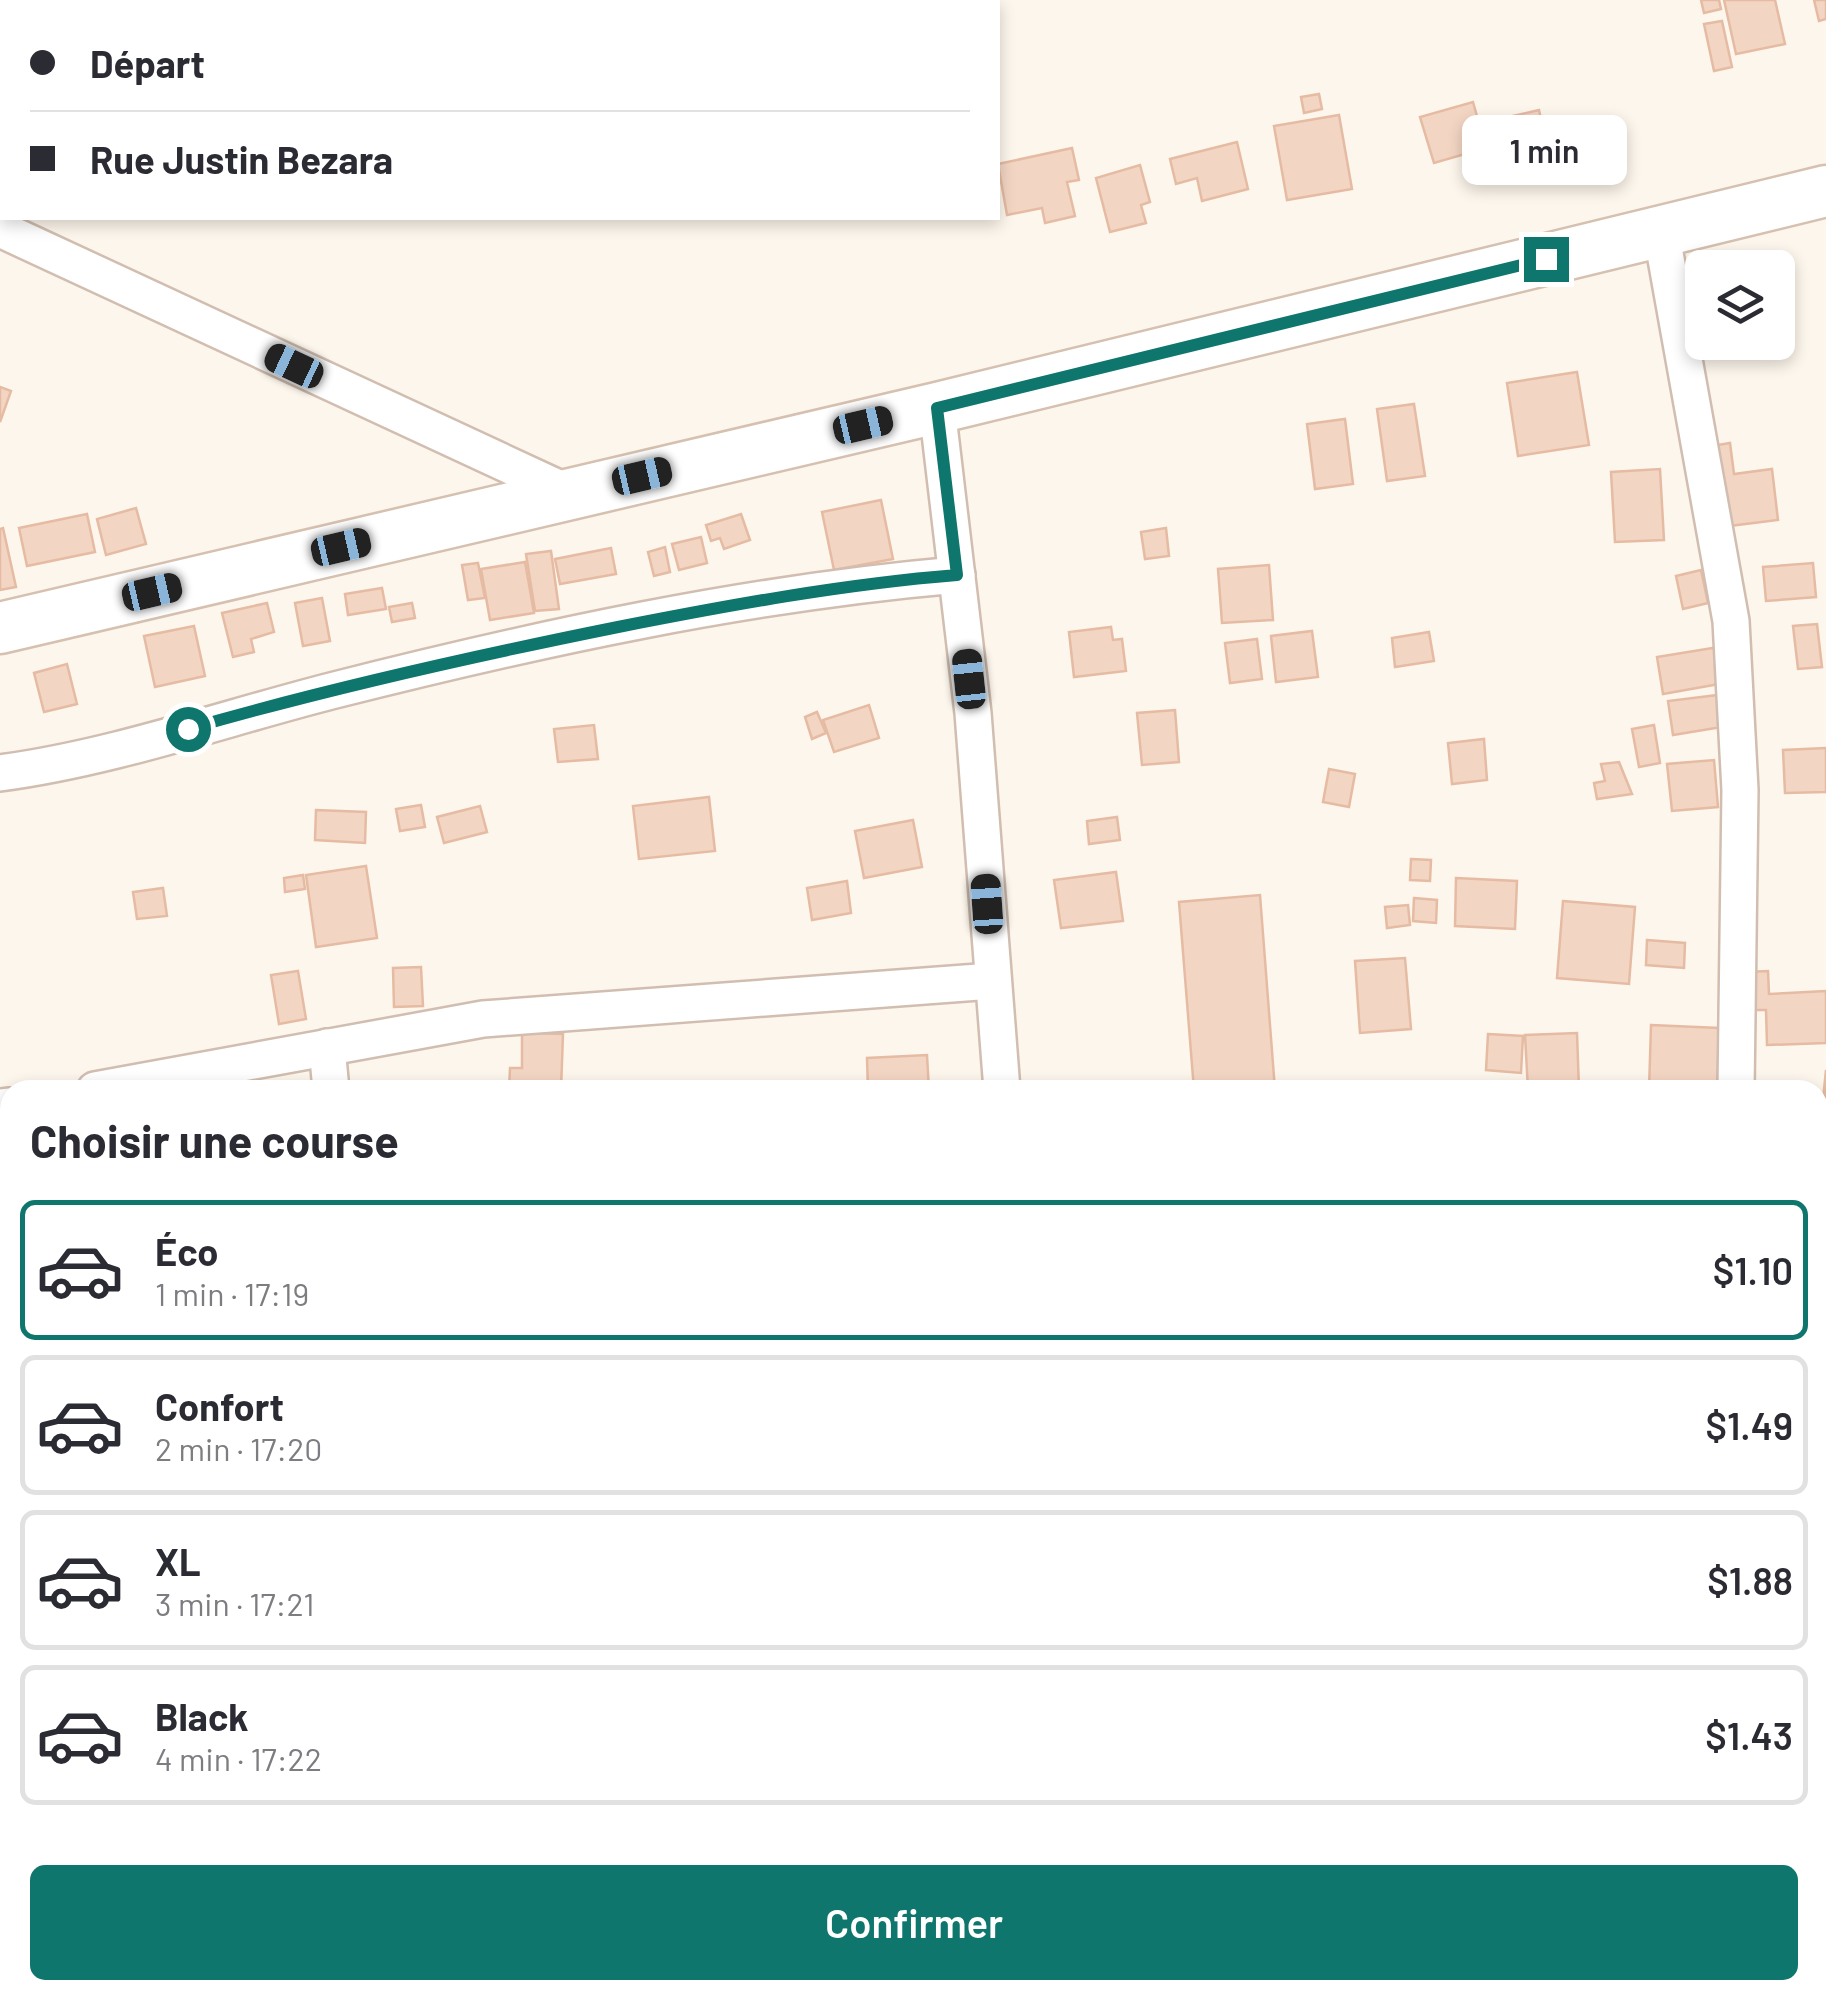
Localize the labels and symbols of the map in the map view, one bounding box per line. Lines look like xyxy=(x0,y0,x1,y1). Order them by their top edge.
callout: 1 min xyxy=(1464,114,1628,184)
route end xyxy=(1524,237,1569,282)
car xyxy=(260,340,328,392)
car xyxy=(830,404,896,446)
car xyxy=(609,455,675,497)
car xyxy=(308,526,374,568)
car xyxy=(119,571,185,613)
car xyxy=(951,648,987,710)
route start xyxy=(166,707,211,752)
car xyxy=(970,873,1004,935)

